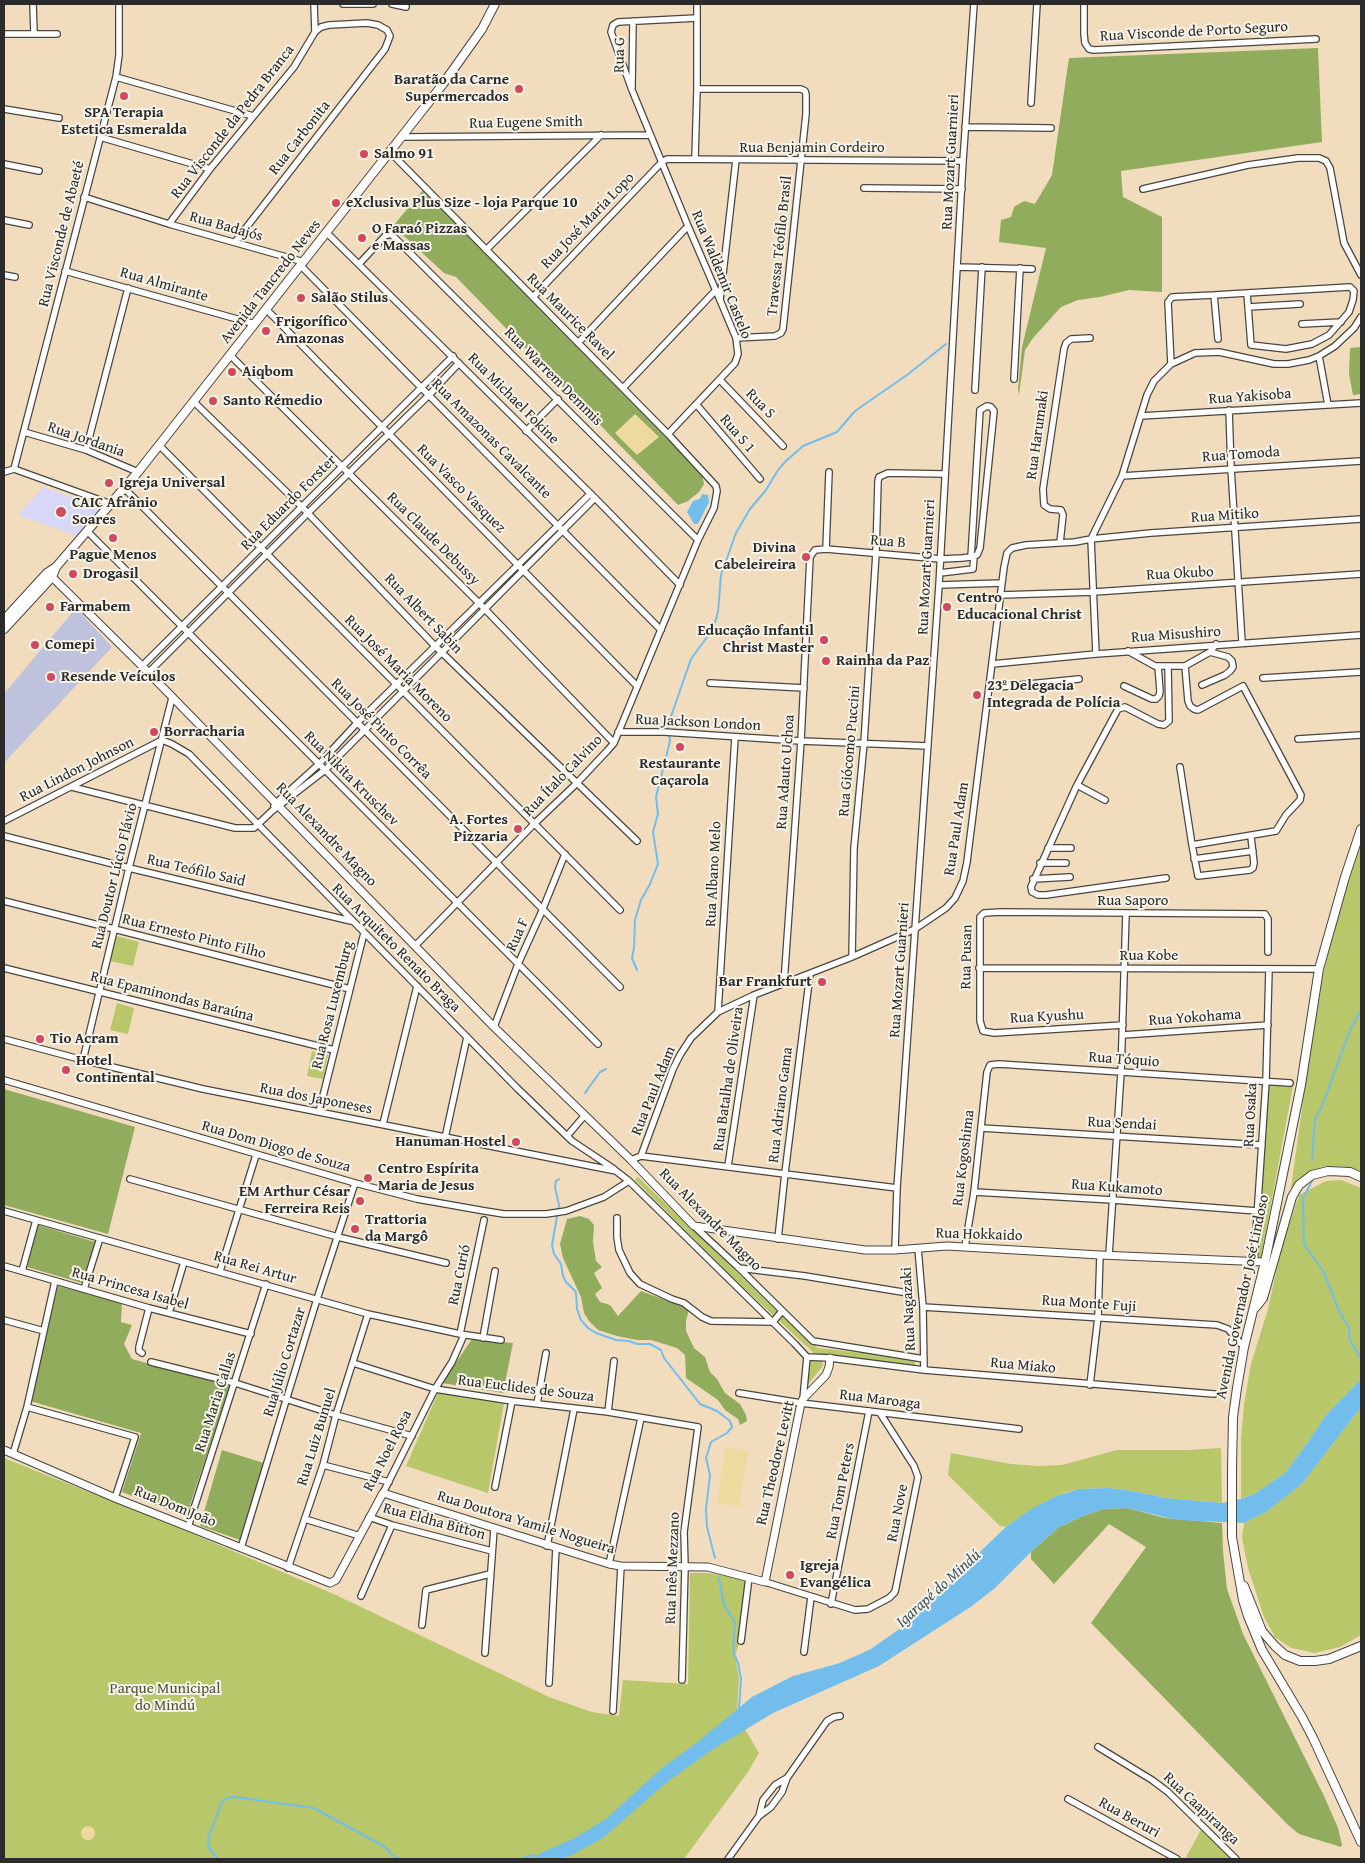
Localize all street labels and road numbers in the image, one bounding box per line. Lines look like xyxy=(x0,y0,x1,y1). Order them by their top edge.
street label: Rua Visconde de Porto Seguro xyxy=(1100,18,1288,46)
street label: Rua G xyxy=(611,37,629,73)
street label: Rua Visconde da Pedra Branca xyxy=(167,42,299,202)
street label: Rua Mozart Guarnieri xyxy=(938,94,964,230)
street label: Rua Carbonita xyxy=(266,97,334,179)
street label: Rua Eugene Smith xyxy=(469,113,583,133)
street label: Rua Benjamin Cordeiro xyxy=(739,139,885,157)
street label: Rua Visconde de Abaeté xyxy=(35,159,89,309)
street label: Rua José Maria Lopo xyxy=(538,169,638,273)
street label: Travessa Téofilo Brasil xyxy=(764,175,796,317)
street label: Rua Badajós xyxy=(187,208,265,246)
street label: Rua Waldemir Castelo xyxy=(687,208,755,342)
street label: Avenida Tancredo Neves xyxy=(217,216,325,348)
street label: Rua Almirante xyxy=(118,264,210,306)
street label: Rua Maurice Ravel xyxy=(523,270,617,364)
street label: Rua Warrem Demmis xyxy=(500,324,606,430)
street label: Rua Michael Fokine xyxy=(464,350,562,448)
street label: Rua Amazonas Cavalcante xyxy=(427,375,555,503)
street label: Rua S xyxy=(742,385,778,423)
street label: Rua Yakisoba xyxy=(1208,385,1292,409)
street label: Rua Harumaki xyxy=(1023,389,1053,481)
street label: Rua S 1 xyxy=(715,411,759,457)
street label: Rua Jordania xyxy=(45,418,127,462)
street label: Rua Vasco Vasquez xyxy=(413,441,509,537)
street label: Rua Tomoda xyxy=(1202,443,1280,467)
street label: Rua Eduardo Forster xyxy=(237,451,341,555)
street label: Rua Claude Debussy xyxy=(383,489,483,589)
street label: Rua Mozart Guarnieri xyxy=(914,499,940,635)
street label: Rua Mitiko xyxy=(1190,505,1260,527)
street label: Rua B xyxy=(869,531,907,553)
street label: Rua Okubo xyxy=(1146,563,1214,585)
street label: Rua Albert Sabin xyxy=(380,570,466,658)
street label: Rua José Maria Moreno xyxy=(340,611,456,727)
street label: Rua Misushiro xyxy=(1131,623,1221,647)
street label: Rua José Pinto Corrêa xyxy=(327,675,435,783)
street label: Rua Giócomo Puccini xyxy=(835,685,865,817)
street label: Rua Jackson London xyxy=(635,711,761,735)
street label: Rua Adauto Uchoa xyxy=(773,714,799,830)
street label: Rua Nikita Kruschev xyxy=(300,728,402,830)
street label: Rua Ítalo Calvino xyxy=(520,731,606,821)
street label: Rua Lindon Johnson xyxy=(17,733,137,807)
street label: Rua Alexandre Magno xyxy=(272,779,380,891)
street label: Rua Paul Adam xyxy=(941,781,973,877)
street label: Rua Doutor Lúcio Flávio xyxy=(88,801,142,951)
street label: Rua Albano Melo xyxy=(702,821,726,927)
street label: Rua Teófilo Said xyxy=(145,851,247,891)
street label: Rua Arquiteto Renato Braga xyxy=(328,880,464,1016)
street label: Rua Saporo xyxy=(1098,892,1168,910)
street label: Rua Mozart Guarnieri xyxy=(886,902,914,1038)
street label: Rua Ernesto Pinto Filho xyxy=(120,910,268,964)
street label: Rua F xyxy=(503,916,533,954)
street label: Rua Pusan xyxy=(957,924,977,990)
street label: Rua Rosa Luxemburg xyxy=(308,939,358,1071)
street label: Rua Kobe xyxy=(1120,947,1178,965)
street label: Rua Epaminondas Baraúna xyxy=(89,968,255,1026)
street label: Rua Batalha de Oliveira xyxy=(710,1006,748,1152)
street label: Rua Kyushu xyxy=(1010,1006,1084,1028)
street label: Rua Yokohama xyxy=(1148,1006,1242,1030)
street label: Rua Paul Adam xyxy=(628,1044,680,1138)
street label: Rua Adriano Gama xyxy=(765,1046,797,1164)
street label: Rua Tóquio xyxy=(1088,1049,1160,1071)
street label: Rua dos Japoneses xyxy=(258,1079,374,1119)
street label: Rua Osaka xyxy=(1240,1083,1262,1147)
street label: Rua Kogoshima xyxy=(949,1109,979,1207)
street label: Rua Sendai xyxy=(1087,1113,1157,1135)
street label: Rua Dom Diogo de Souza xyxy=(200,1117,352,1177)
street label: Rua Alexandre Magno xyxy=(655,1165,765,1275)
street label: Rua Kukamoto xyxy=(1071,1176,1163,1200)
street label: Avenida Governador José Lindoso xyxy=(1213,1193,1273,1401)
street label: Rua Hokkaido xyxy=(935,1224,1023,1246)
street label: Rua Curió xyxy=(445,1243,475,1307)
street label: Rua Rei Artur xyxy=(212,1248,298,1288)
street label: Rua Princesa Isabel xyxy=(69,1264,191,1314)
street label: Rua Nagazaki xyxy=(898,1267,920,1351)
street label: Rua Monte Fuji xyxy=(1041,1292,1137,1316)
street label: Rua Júlio Cortazar xyxy=(260,1305,310,1419)
street label: Rua Maria Callas xyxy=(191,1350,241,1454)
street label: Rua Miako xyxy=(989,1354,1057,1378)
street label: Rua Euclides de Souza xyxy=(457,1372,595,1406)
street label: Rua Luiz Bunuel xyxy=(294,1386,340,1488)
street label: Rua Maroaga xyxy=(838,1386,922,1414)
street label: Rua Theodore Levitt xyxy=(753,1399,799,1527)
street label: Rua Noel Rosa xyxy=(360,1407,416,1495)
street label: Rua Tom Peters xyxy=(823,1441,859,1541)
street label: Rua Dom João xyxy=(131,1482,219,1532)
street label: Rua Nove xyxy=(884,1483,912,1543)
street label: Rua Doutora Yamile Nogueira xyxy=(435,1487,617,1559)
street label: Rua Eldha Bitton xyxy=(381,1500,487,1544)
street label: Rua Inês Mezzano xyxy=(662,1512,684,1624)
street label: Rua Caapiranga xyxy=(1159,1769,1243,1849)
street label: Rua Beruri xyxy=(1095,1794,1163,1842)

